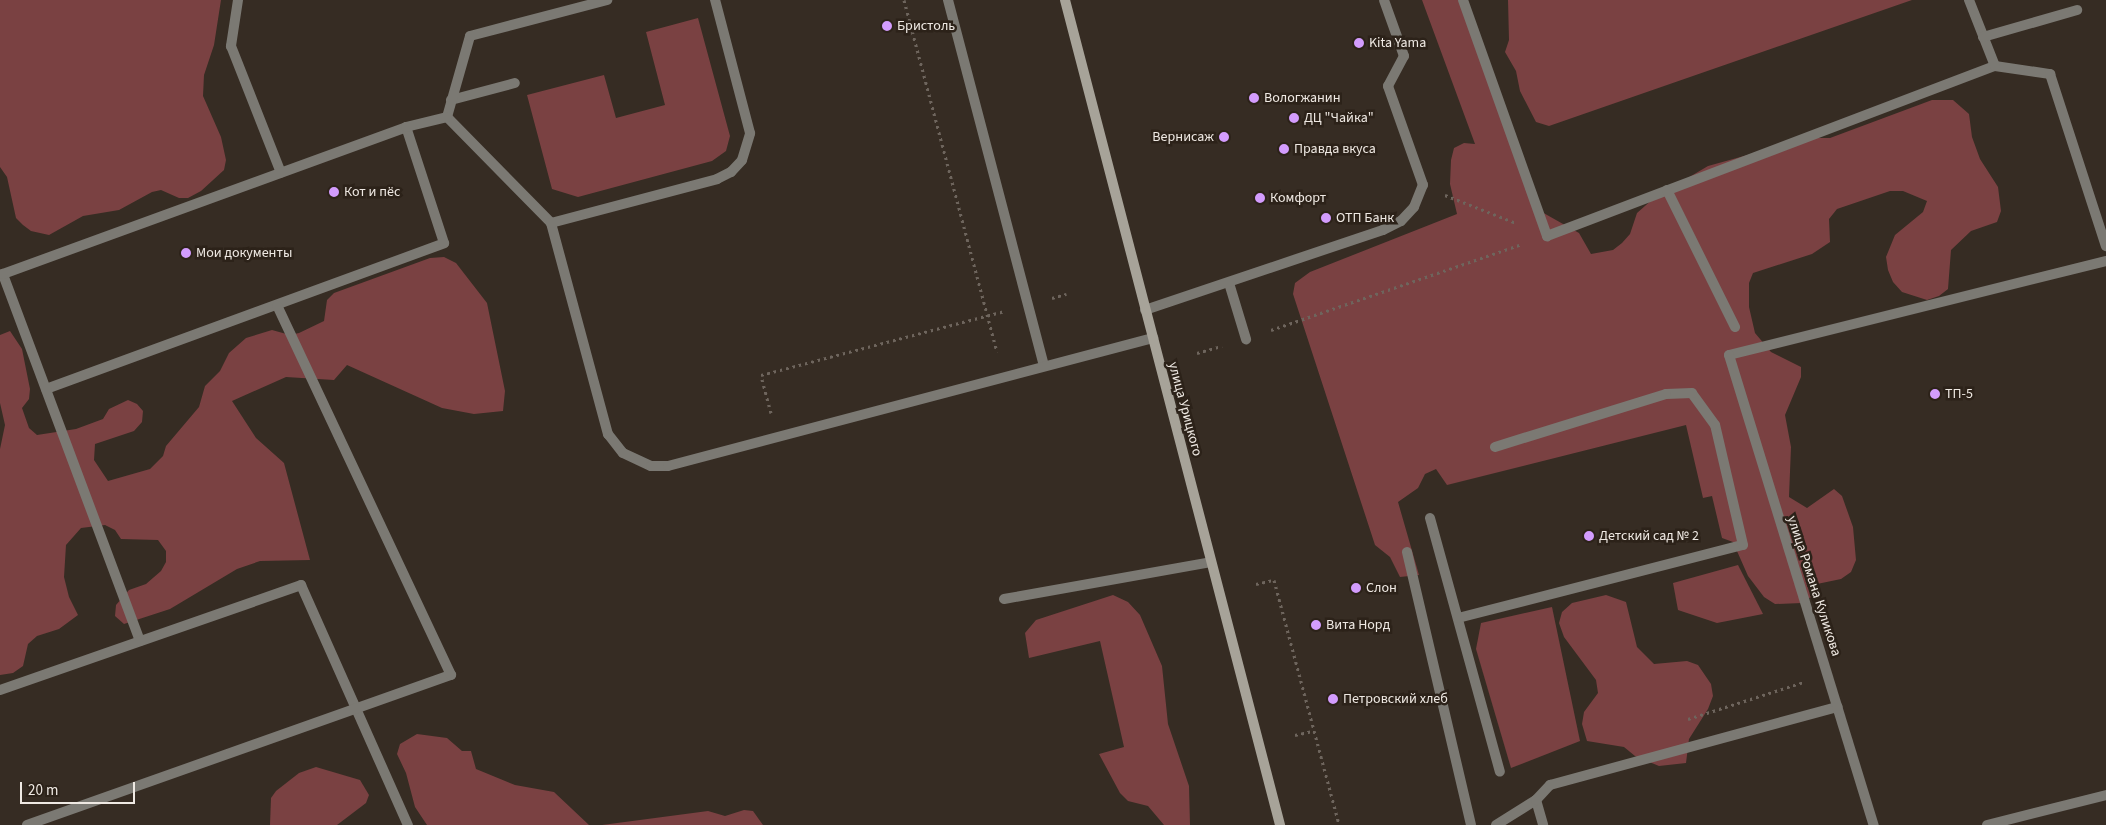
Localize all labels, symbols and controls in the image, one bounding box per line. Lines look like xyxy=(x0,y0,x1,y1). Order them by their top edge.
place label: Бристоль xyxy=(897,18,955,34)
marker: Бристоль xyxy=(881,20,893,32)
place label: Kita Yama xyxy=(1369,35,1426,51)
marker: Kita Yama xyxy=(1353,37,1365,49)
place label: Вологжанин xyxy=(1264,90,1341,106)
marker: Вологжанин xyxy=(1248,92,1260,104)
place label: ДЦ "Чайка" xyxy=(1304,110,1374,126)
marker: ДЦ "Чайка" xyxy=(1288,112,1300,124)
place label: Вернисаж xyxy=(1152,129,1214,145)
marker: Вернисаж xyxy=(1218,131,1230,143)
place label: Правда вкуса xyxy=(1294,141,1376,157)
marker: Правда вкуса xyxy=(1278,143,1290,155)
place label: Кот и пёс xyxy=(344,184,400,200)
marker: Кот и пёс xyxy=(328,186,340,198)
place label: Комфорт xyxy=(1270,190,1326,206)
marker: Комфорт xyxy=(1254,192,1266,204)
place label: ОТП Банк xyxy=(1336,210,1394,226)
marker: ОТП Банк xyxy=(1320,212,1332,224)
place label: Мои документы xyxy=(196,245,292,261)
marker: Мои документы xyxy=(180,247,192,259)
street label: улица Урицкого xyxy=(1164,360,1206,458)
place label: ТП-5 xyxy=(1945,386,1973,402)
marker: ТП-5 xyxy=(1929,388,1941,400)
street label: улица Романа Куликова xyxy=(1783,514,1845,658)
place label: Детский сад № 2 xyxy=(1599,528,1699,544)
marker: Детский сад № 2 xyxy=(1583,530,1595,542)
place label: Слон xyxy=(1366,580,1397,596)
marker: Слон xyxy=(1350,582,1362,594)
place label: Вита Норд xyxy=(1326,617,1390,633)
marker: Вита Норд xyxy=(1310,619,1322,631)
place label: Петровский хлеб xyxy=(1343,691,1448,707)
marker: Петровский хлеб xyxy=(1327,693,1339,705)
scale bar xyxy=(22,772,138,804)
text: 20 m xyxy=(28,780,58,801)

